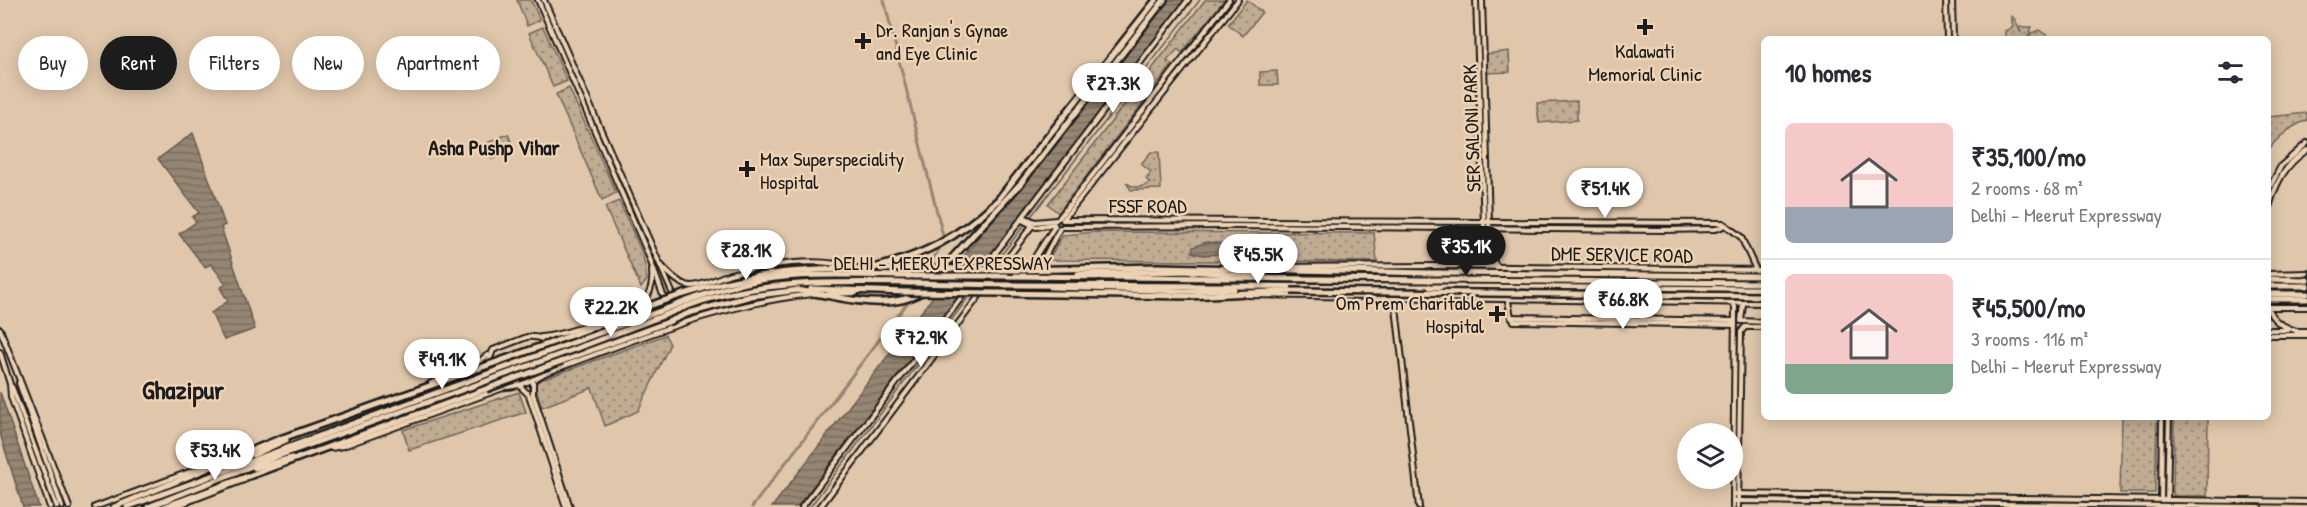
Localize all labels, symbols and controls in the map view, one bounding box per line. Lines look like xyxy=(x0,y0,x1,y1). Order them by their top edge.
place label: Dr. Ranjan's Gynae and Eye Clinic xyxy=(876,16,1008,66)
marker: Kalawati Memorial Clinic xyxy=(1636,18,1654,36)
marker: Dr. Ranjan's Gynae and Eye Clinic xyxy=(854,32,872,50)
chip: Buy xyxy=(18,36,88,90)
chip: Rent xyxy=(100,36,177,90)
chip: Filters xyxy=(189,36,280,90)
chip: New xyxy=(292,36,364,90)
chip: Apartment xyxy=(376,36,500,90)
place label: Kalawati Memorial Clinic xyxy=(1588,37,1702,87)
text: 10 homes xyxy=(1785,55,1872,90)
icon: filters xyxy=(2214,56,2247,89)
pin: ₹27.3K xyxy=(1064,63,1162,114)
street label: SER SALONI PARK xyxy=(1455,63,1487,192)
text: ₹27.3K xyxy=(1086,69,1140,96)
district label: Asha Pushp Vihar xyxy=(428,133,560,163)
text: ₹35,100/mo xyxy=(1971,139,2086,174)
place label: Max Superspeciality Hospital xyxy=(760,145,904,195)
icon: home xyxy=(1833,147,1905,219)
marker: Max Superspeciality Hospital xyxy=(738,160,756,178)
pin: ₹51.4K xyxy=(1556,168,1654,219)
text: ₹51.4K xyxy=(1580,174,1630,201)
text: 2 rooms · 68 m² xyxy=(1971,174,2083,201)
street label: FSSF ROAD xyxy=(1108,192,1187,219)
text: Delhi - Meerut Expressway xyxy=(1971,201,2162,228)
pin: ₹35.1K xyxy=(1417,226,1515,277)
pin: ₹28.1K xyxy=(697,230,795,281)
text: ₹35.1K xyxy=(1441,232,1491,259)
pin: ₹45.5K xyxy=(1209,234,1307,285)
text: ₹28.1K xyxy=(720,236,772,263)
street label: DME SERVICE ROAD xyxy=(1551,239,1694,269)
text: ₹45.5K xyxy=(1233,240,1283,267)
street label: DELHI - MEERUT EXPRESSWAY xyxy=(834,249,1052,276)
pin: ₹66.8K xyxy=(1574,279,1672,330)
text: ₹66.8K xyxy=(1598,285,1648,312)
pin: ₹22.2K xyxy=(562,287,660,338)
place label: Om Prem Charitable Hospital xyxy=(1336,289,1485,339)
text: ₹45,500/mo xyxy=(1971,290,2085,325)
text: ₹22.2K xyxy=(584,293,638,320)
icon: home xyxy=(1833,298,1905,370)
marker: Om Prem Charitable Hospital xyxy=(1488,305,1506,323)
pin: ₹72.9K xyxy=(872,317,970,368)
text: ₹72.9K xyxy=(895,323,947,350)
text: 3 rooms · 116 m² xyxy=(1971,325,2088,352)
pin: ₹49.1K xyxy=(393,339,491,390)
text: ₹49.1K xyxy=(418,345,466,372)
text: Delhi - Meerut Expressway xyxy=(1971,352,2162,379)
district label: Ghazipur xyxy=(142,372,225,408)
map controls xyxy=(1677,423,1743,489)
button: layers xyxy=(1677,423,1743,489)
pin: ₹53.4K xyxy=(166,430,264,481)
text: ₹53.4K xyxy=(189,436,241,463)

